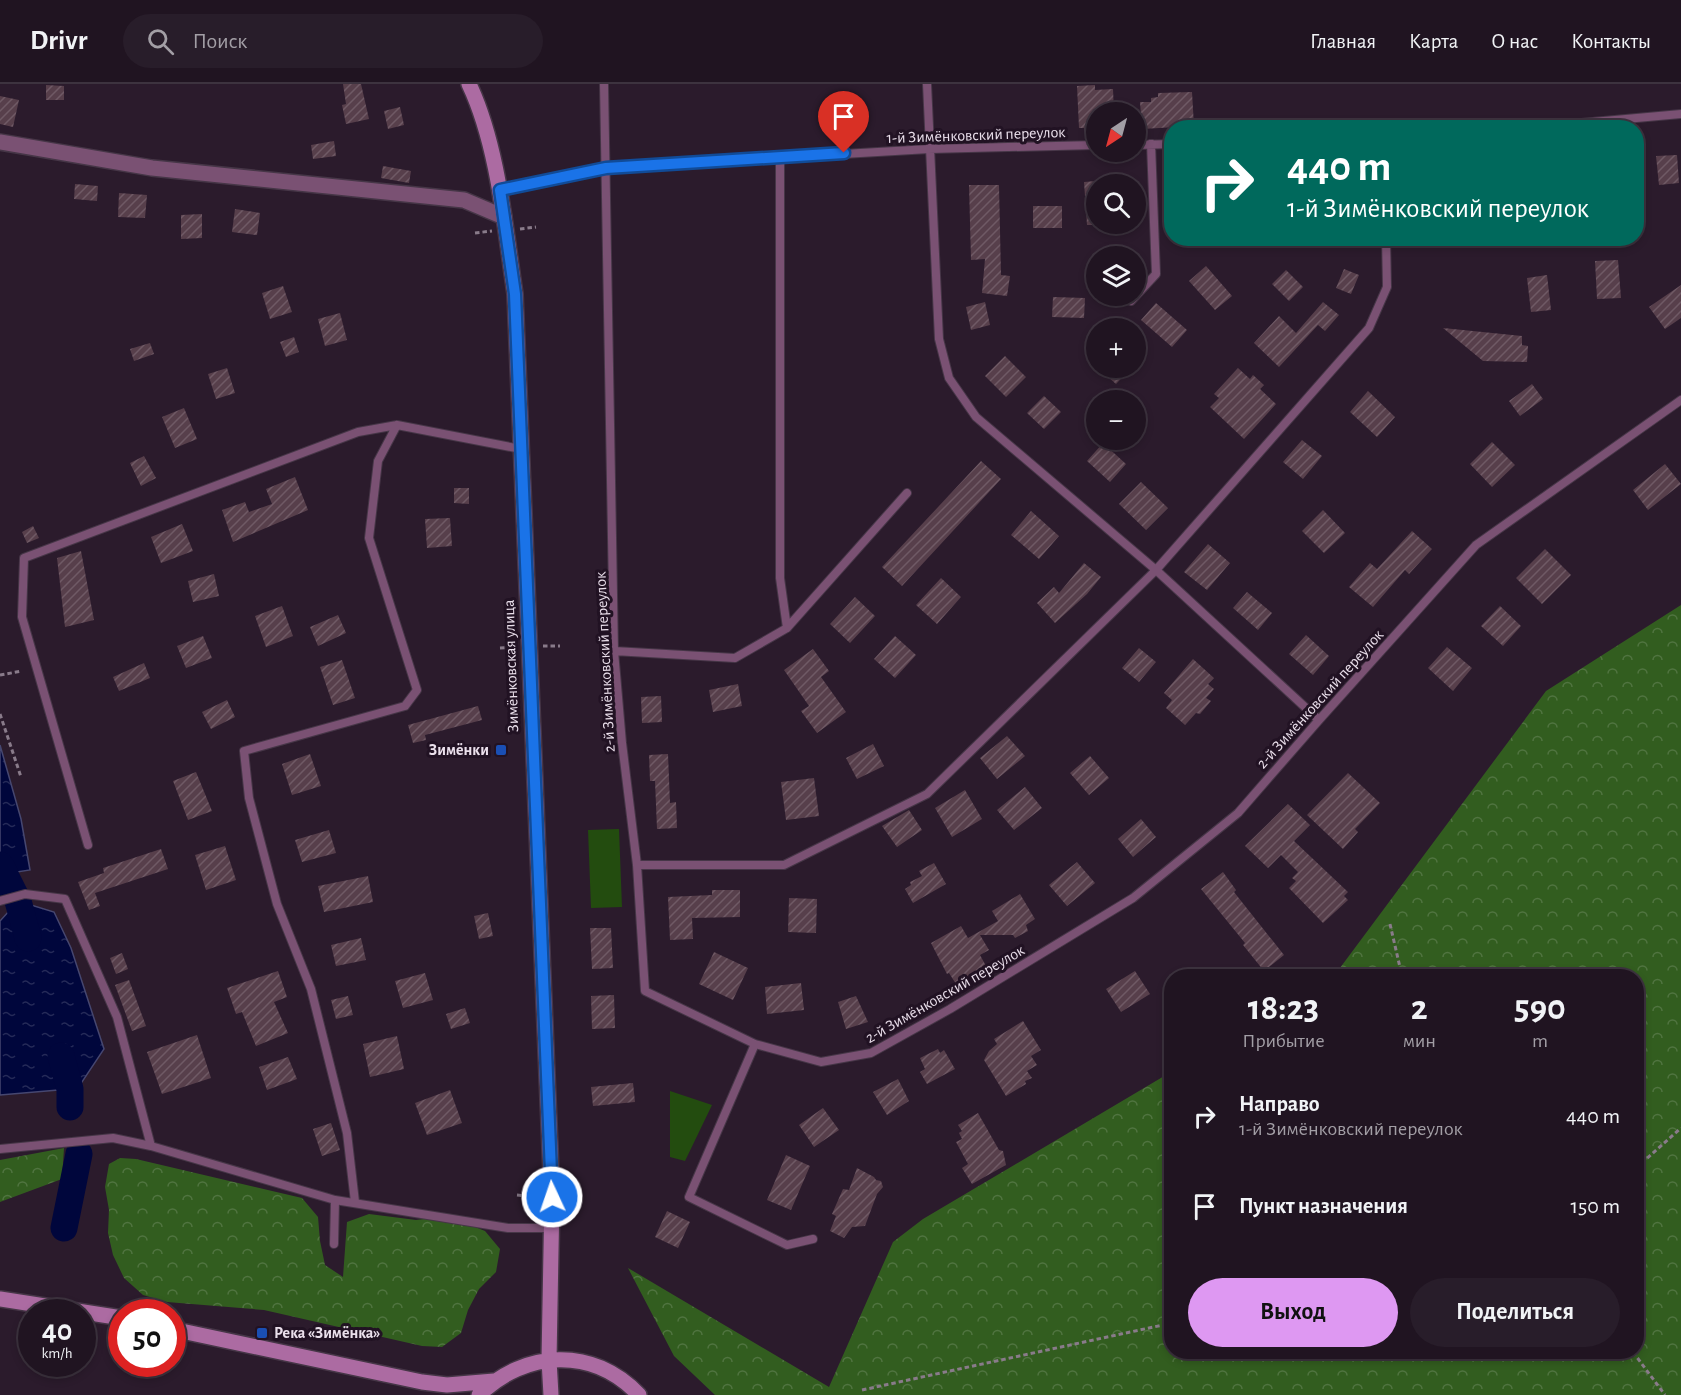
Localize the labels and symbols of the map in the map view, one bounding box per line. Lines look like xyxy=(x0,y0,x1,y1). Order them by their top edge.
pin xyxy=(818,91,869,153)
north arrow xyxy=(1086,102,1146,162)
street label: 1-й Зимёнковский переулок xyxy=(886,124,1066,147)
street label: 2-й Зимёнковский переулок xyxy=(592,571,619,753)
street label: Зимёнковская улица xyxy=(501,599,522,733)
street label: 2-й Зимёнковский переулок xyxy=(1254,626,1388,772)
place label: Зимёнки xyxy=(429,742,489,758)
marker: Зимёнки xyxy=(494,743,508,757)
street label: 2-й Зимёнковский переулок xyxy=(863,942,1028,1047)
position arrow xyxy=(520,1165,584,1229)
speed limit sign: 50 xyxy=(108,1299,186,1377)
place label: Река «Зимёнка» xyxy=(274,1325,380,1341)
marker: Река «Зимёнка» xyxy=(255,1326,269,1340)

